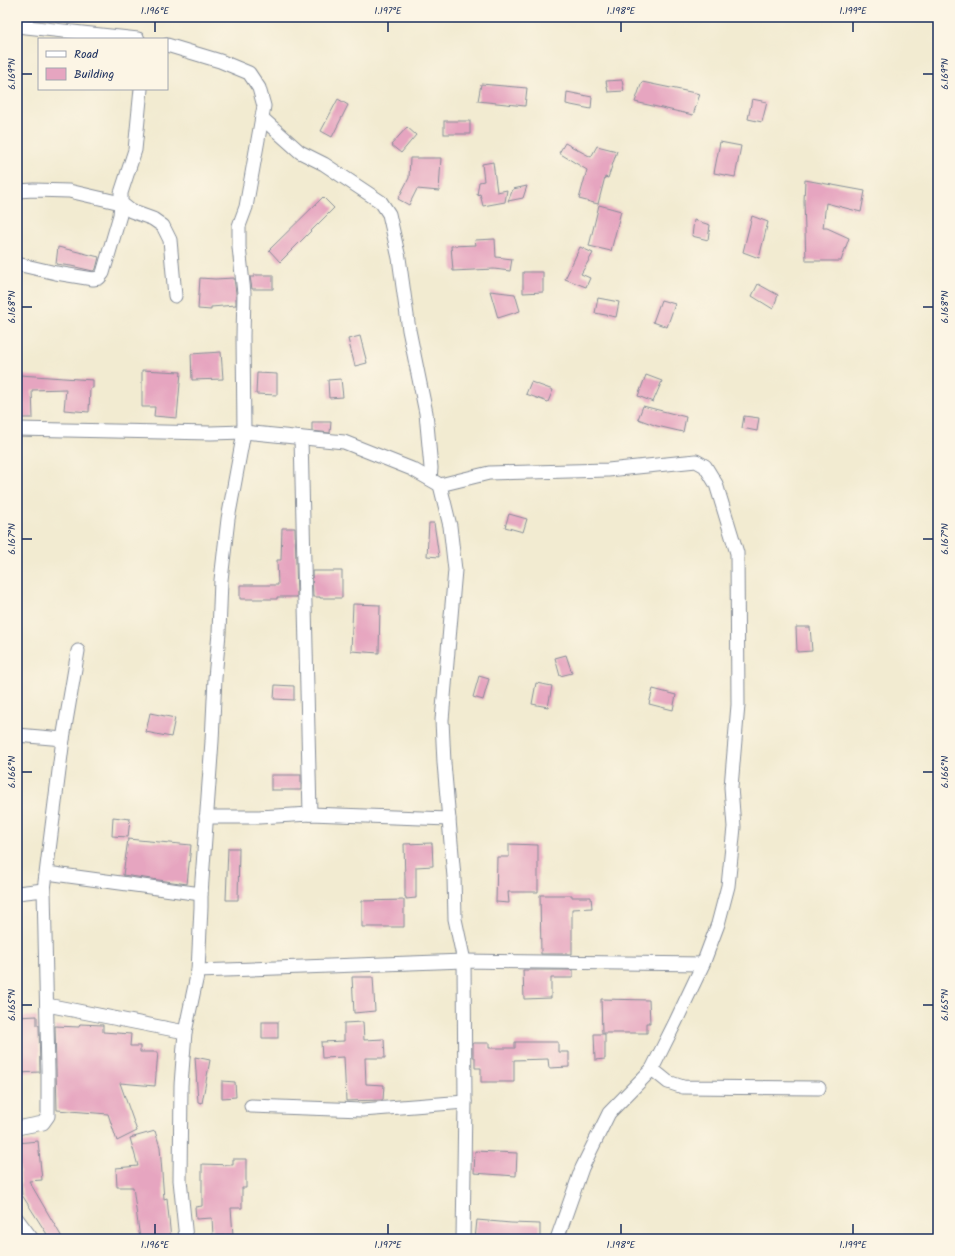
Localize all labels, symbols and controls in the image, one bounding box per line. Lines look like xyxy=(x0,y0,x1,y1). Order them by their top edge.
text: 1.196°E xyxy=(141,3,170,19)
text: 1.197°E xyxy=(374,3,403,19)
text: 1.198°E xyxy=(607,3,637,19)
text: 1.199°E xyxy=(839,3,868,19)
legend xyxy=(38,38,168,90)
text: Road xyxy=(74,45,99,64)
text: 6.169°N xyxy=(4,58,20,90)
text: 6.169°N xyxy=(937,58,953,90)
text: Building xyxy=(74,65,114,84)
text: 6.168°N xyxy=(4,290,20,323)
text: 6.168°N xyxy=(937,290,953,323)
text: 6.167°N xyxy=(4,523,20,555)
text: 6.167°N xyxy=(937,523,953,555)
text: 6.166°N xyxy=(4,756,20,788)
text: 6.166°N xyxy=(937,756,953,788)
text: 6.165°N xyxy=(4,989,20,1021)
text: 6.165°N xyxy=(937,989,953,1021)
text: 1.196°E xyxy=(141,1237,170,1253)
text: 1.197°E xyxy=(374,1237,403,1253)
text: 1.198°E xyxy=(607,1237,637,1253)
text: 1.199°E xyxy=(839,1237,868,1253)

